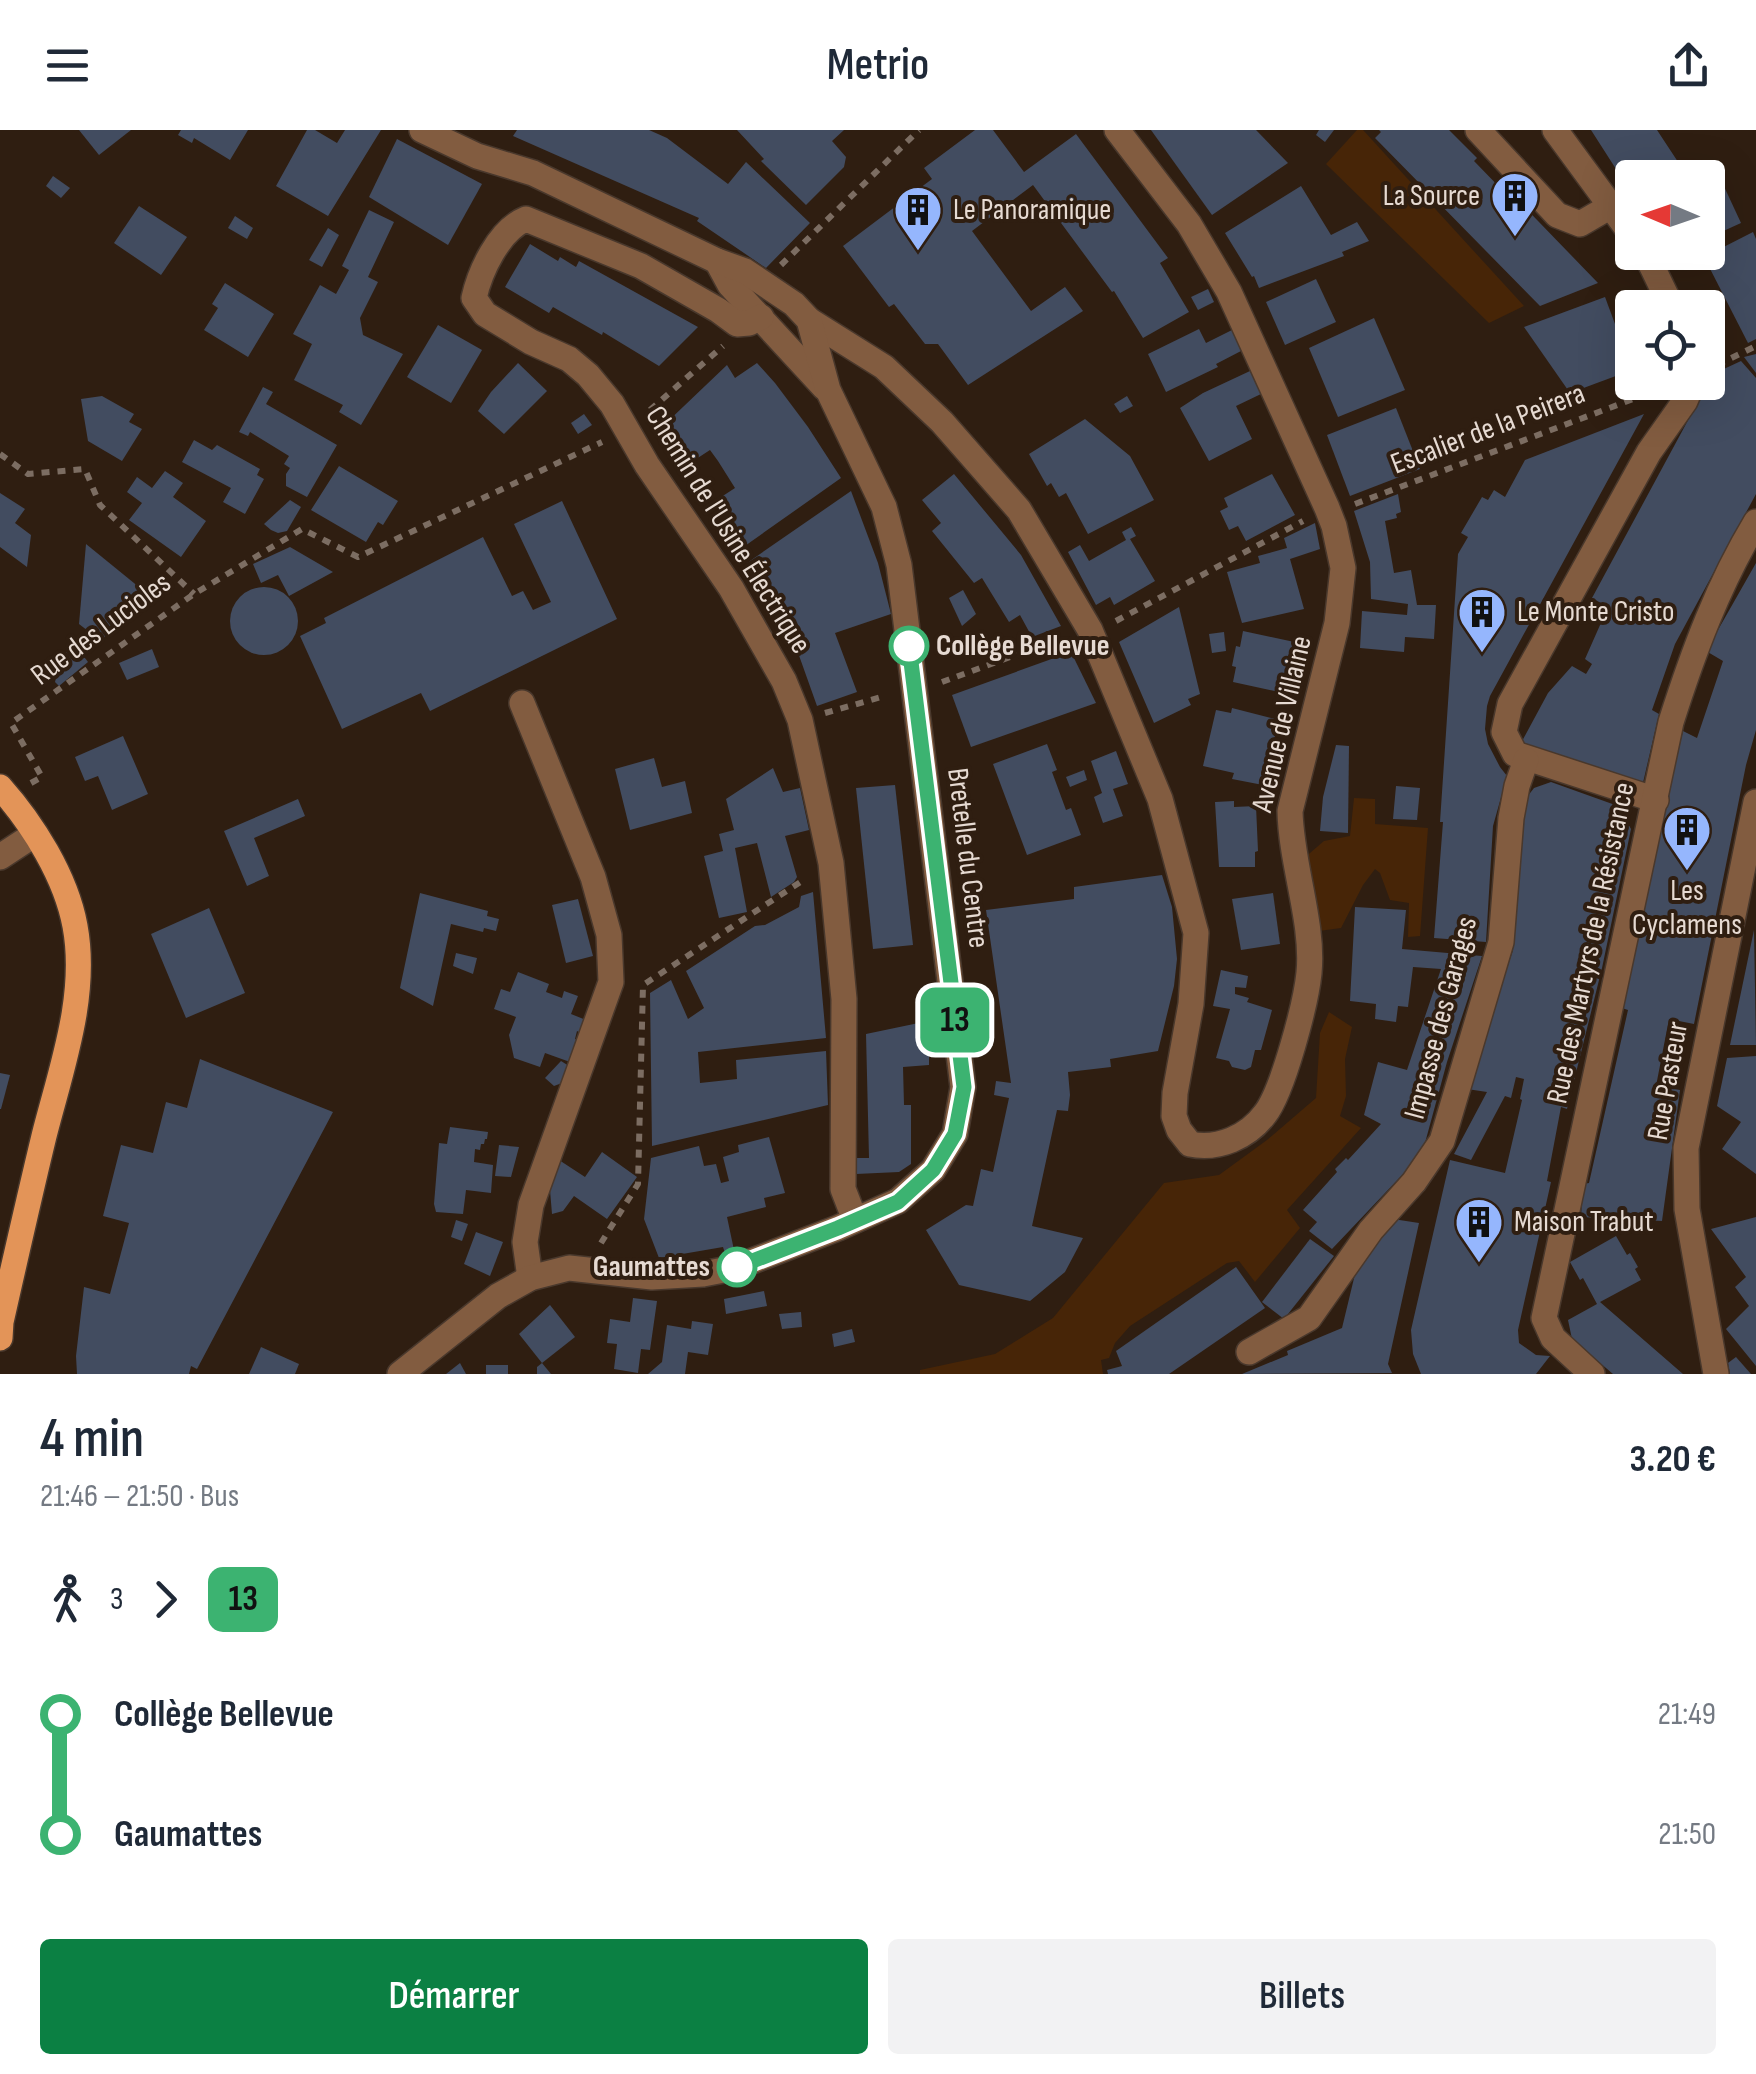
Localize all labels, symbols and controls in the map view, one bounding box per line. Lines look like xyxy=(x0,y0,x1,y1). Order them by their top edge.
icon: menu xyxy=(40,38,95,93)
text: Metrio xyxy=(827,38,929,93)
icon: share xyxy=(1661,38,1716,93)
north arrow xyxy=(1615,160,1725,270)
map controls xyxy=(1615,160,1725,400)
building icon: La Source xyxy=(1489,170,1541,238)
place label: La Source xyxy=(1383,178,1480,214)
building icon: Le Panoramique xyxy=(892,184,944,252)
place label: Le Panoramique xyxy=(953,192,1111,228)
button: locate xyxy=(1615,290,1725,400)
street label: Escalier de la Peirera xyxy=(1386,375,1590,483)
street label: Chemin de l'Usine Électrique xyxy=(637,400,819,660)
street label: Rue des Lucioles xyxy=(24,565,178,693)
building icon: Le Monte Cristo xyxy=(1456,586,1508,654)
place label: Le Monte Cristo xyxy=(1517,594,1674,630)
marker: Collège Bellevue xyxy=(890,627,928,665)
place label: Collège Bellevue xyxy=(936,628,1110,664)
street label: Avenue de Villaine xyxy=(1244,632,1320,817)
street label: Bretelle du Centre xyxy=(939,766,997,950)
street label: Rue des Martyrs de la Résistance xyxy=(1539,779,1643,1107)
building icon: Les Cyclamens xyxy=(1661,804,1713,872)
place label: Les Cyclamens xyxy=(1632,873,1742,943)
street label: Impasse des Garages xyxy=(1397,913,1485,1123)
line badge: 13 xyxy=(910,988,1000,1052)
text: 13 xyxy=(940,999,970,1042)
street label: Rue Pasteur xyxy=(1640,1018,1696,1143)
building icon: Maison Trabut xyxy=(1453,1196,1505,1264)
place label: Maison Trabut xyxy=(1514,1204,1654,1240)
marker: Gaumattes xyxy=(718,1248,756,1286)
place label: Gaumattes xyxy=(593,1249,710,1285)
text: 4 min xyxy=(40,1406,144,1473)
text: 3.20 € xyxy=(1629,1437,1716,1482)
text: 21:46 – 21:50 · Bus xyxy=(40,1477,239,1516)
icon: walk xyxy=(40,1572,95,1627)
icon: forward xyxy=(138,1572,193,1627)
text: 13 xyxy=(228,1578,258,1621)
text: 3 xyxy=(110,1580,123,1619)
text: Collège Bellevue xyxy=(114,1692,334,1737)
text: 21:49 xyxy=(1658,1695,1716,1734)
text: Gaumattes xyxy=(114,1812,262,1857)
text: 21:50 xyxy=(1658,1815,1716,1854)
button: Démarrer xyxy=(40,1939,868,2054)
button: Billets xyxy=(888,1939,1716,2054)

